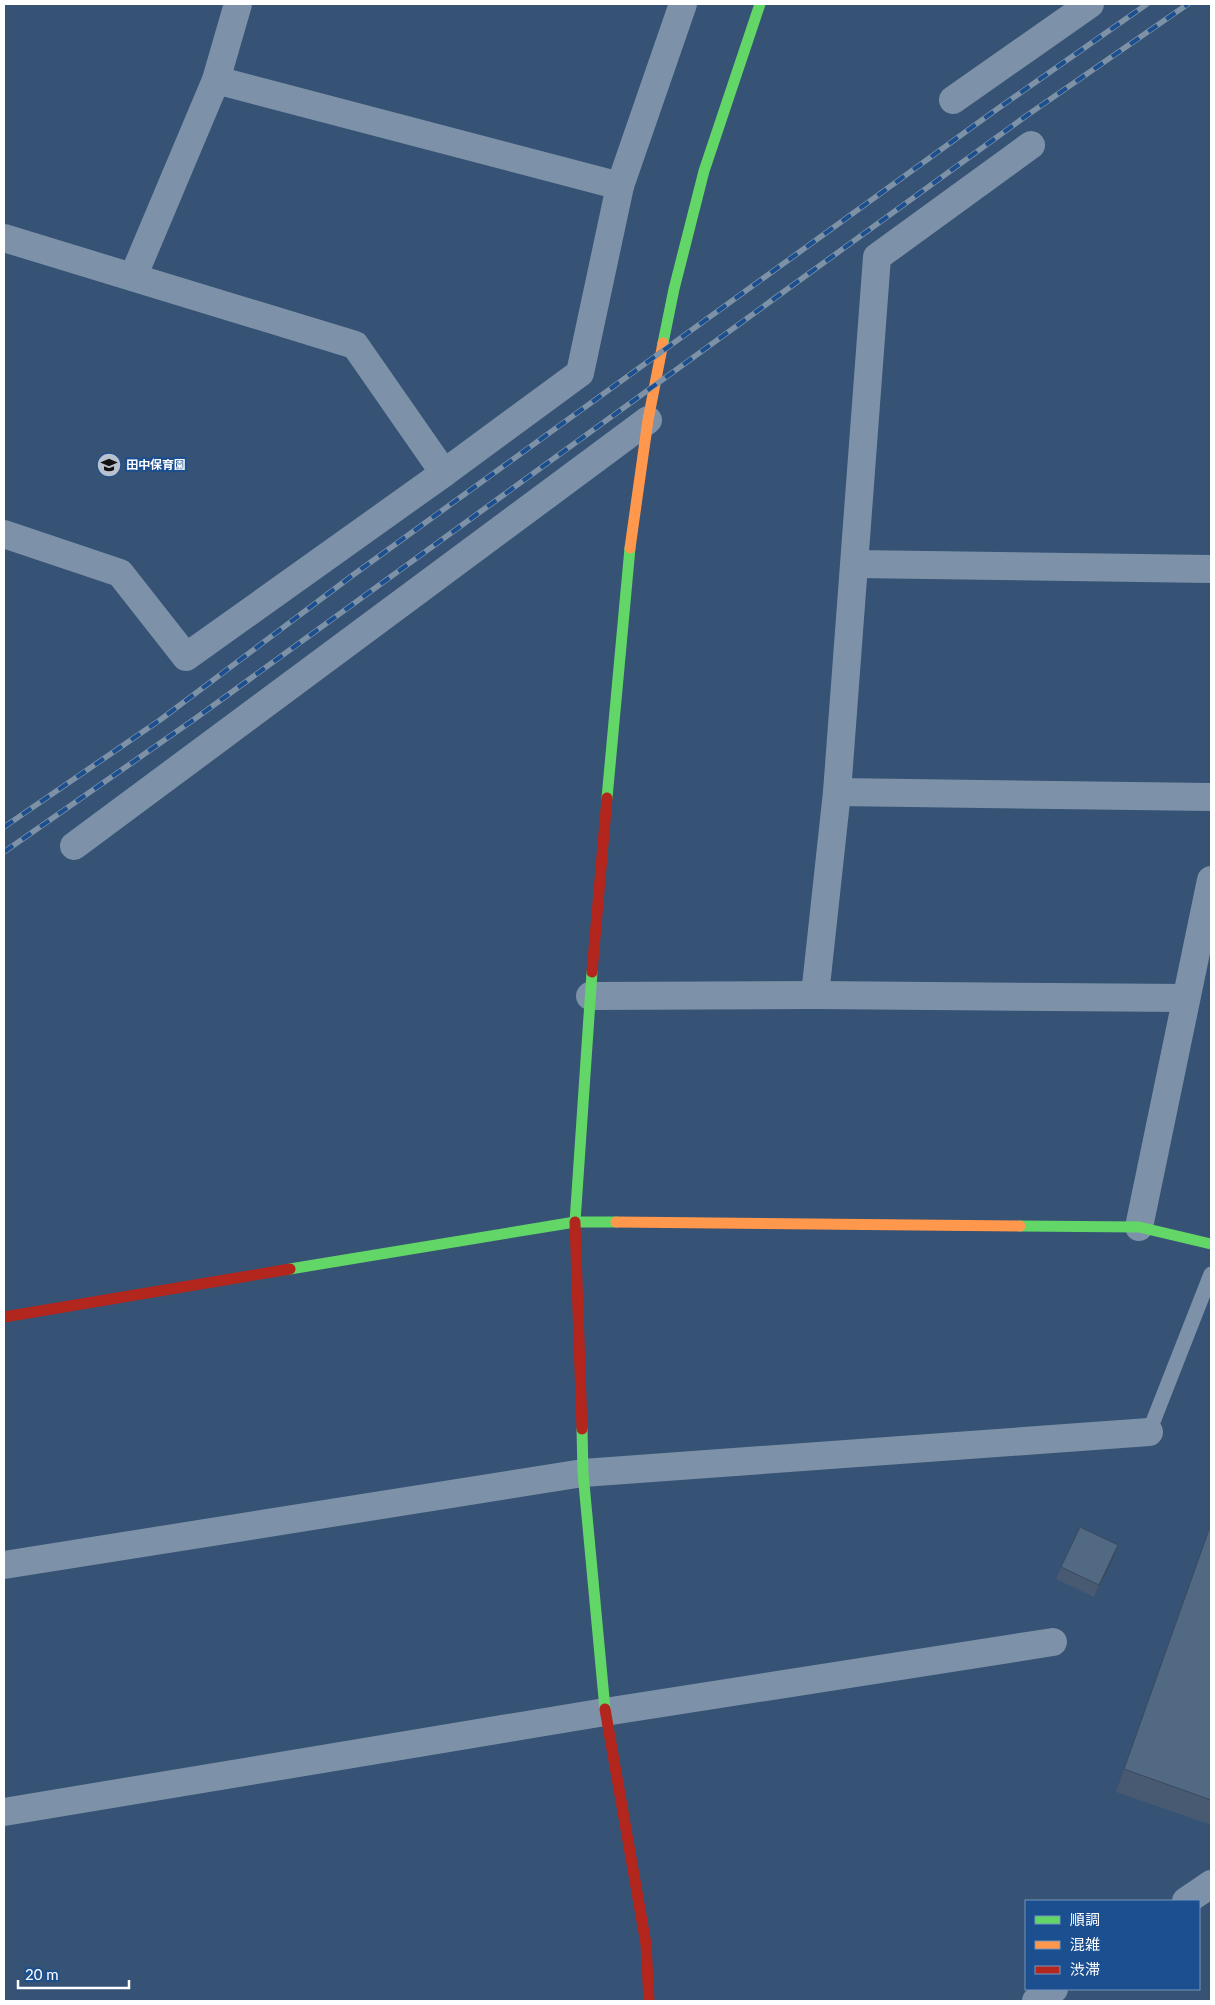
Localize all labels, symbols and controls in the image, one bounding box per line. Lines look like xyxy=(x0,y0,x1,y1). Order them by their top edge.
school or university icon: 田中保育園 xyxy=(96,452,122,478)
place label: 田中保育園 xyxy=(126,457,186,472)
legend xyxy=(1025,1900,1200,1990)
text: 順調 xyxy=(1070,1910,1100,1928)
text: 混雑 xyxy=(1070,1935,1100,1953)
scale bar xyxy=(18,1958,129,1990)
text: 渋滞 xyxy=(1070,1960,1100,1978)
text: 20 m xyxy=(25,1965,59,1983)

